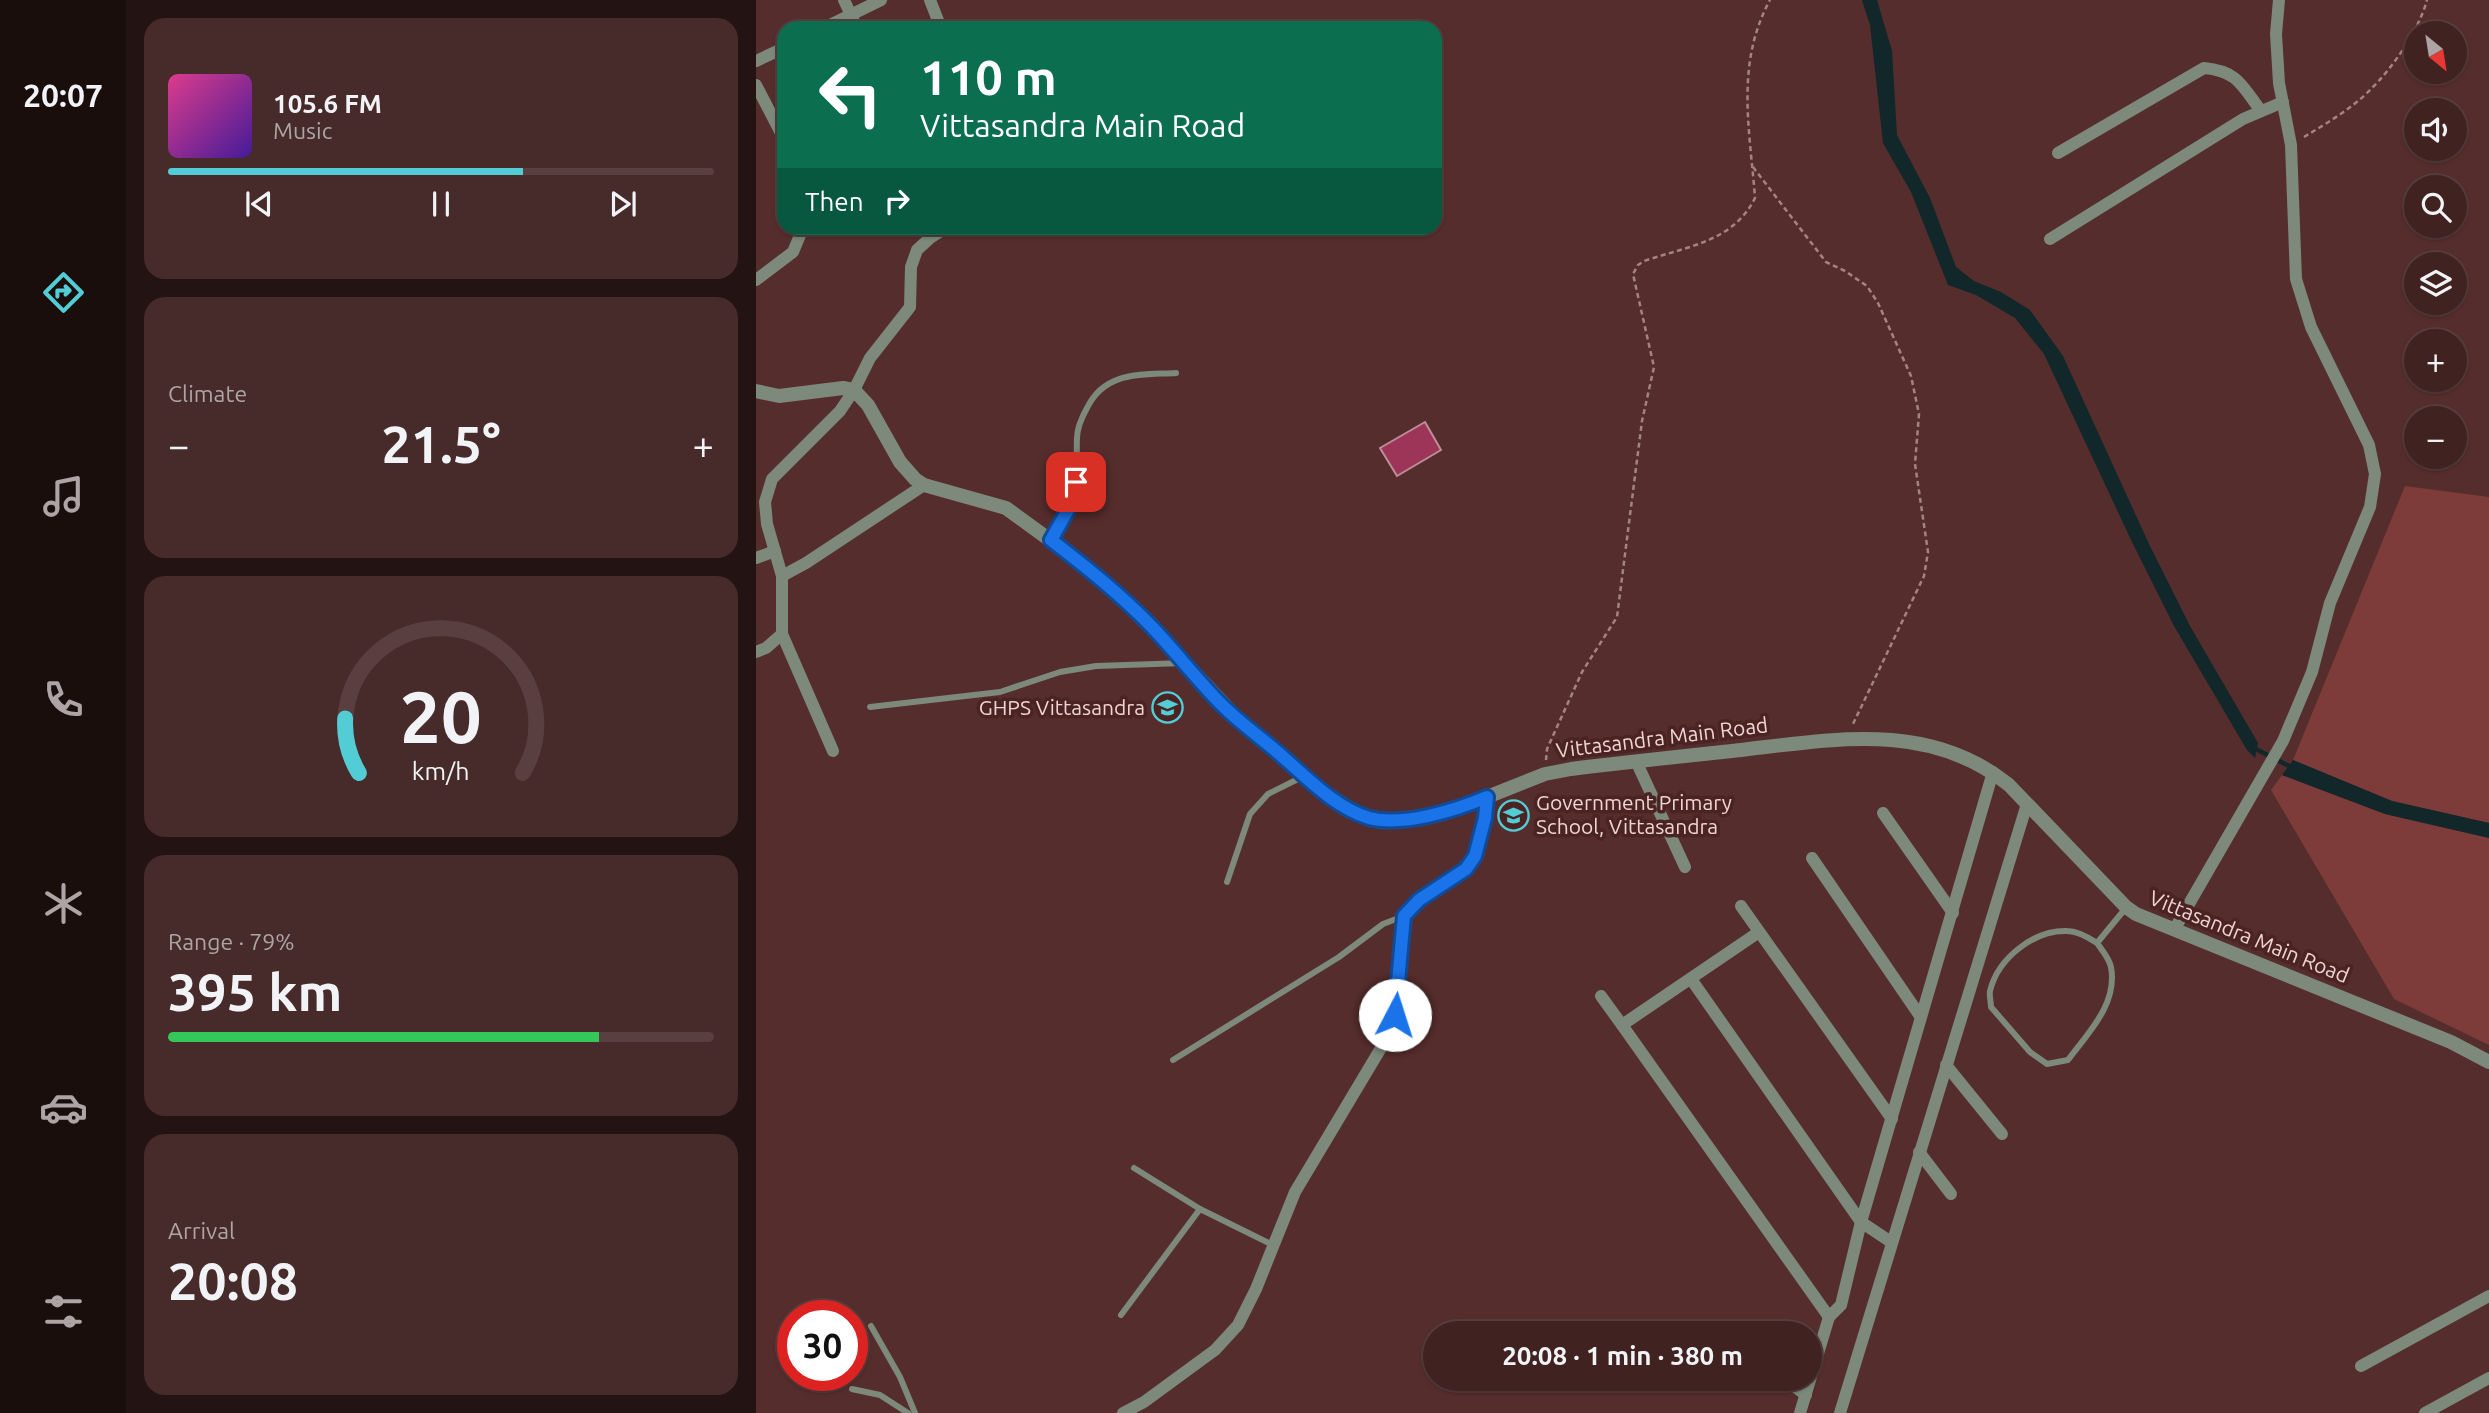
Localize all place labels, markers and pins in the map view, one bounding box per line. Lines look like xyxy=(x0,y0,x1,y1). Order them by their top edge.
pin xyxy=(1046,452,1106,512)
school or university icon: GHPS Vittasandra xyxy=(1151,691,1185,725)
place label: GHPS Vittasandra xyxy=(979,695,1145,719)
place label: Government Primary School, Vittasandra xyxy=(1536,790,1732,838)
school or university icon: Government Primary School, Vittasandra xyxy=(1496,798,1530,832)

